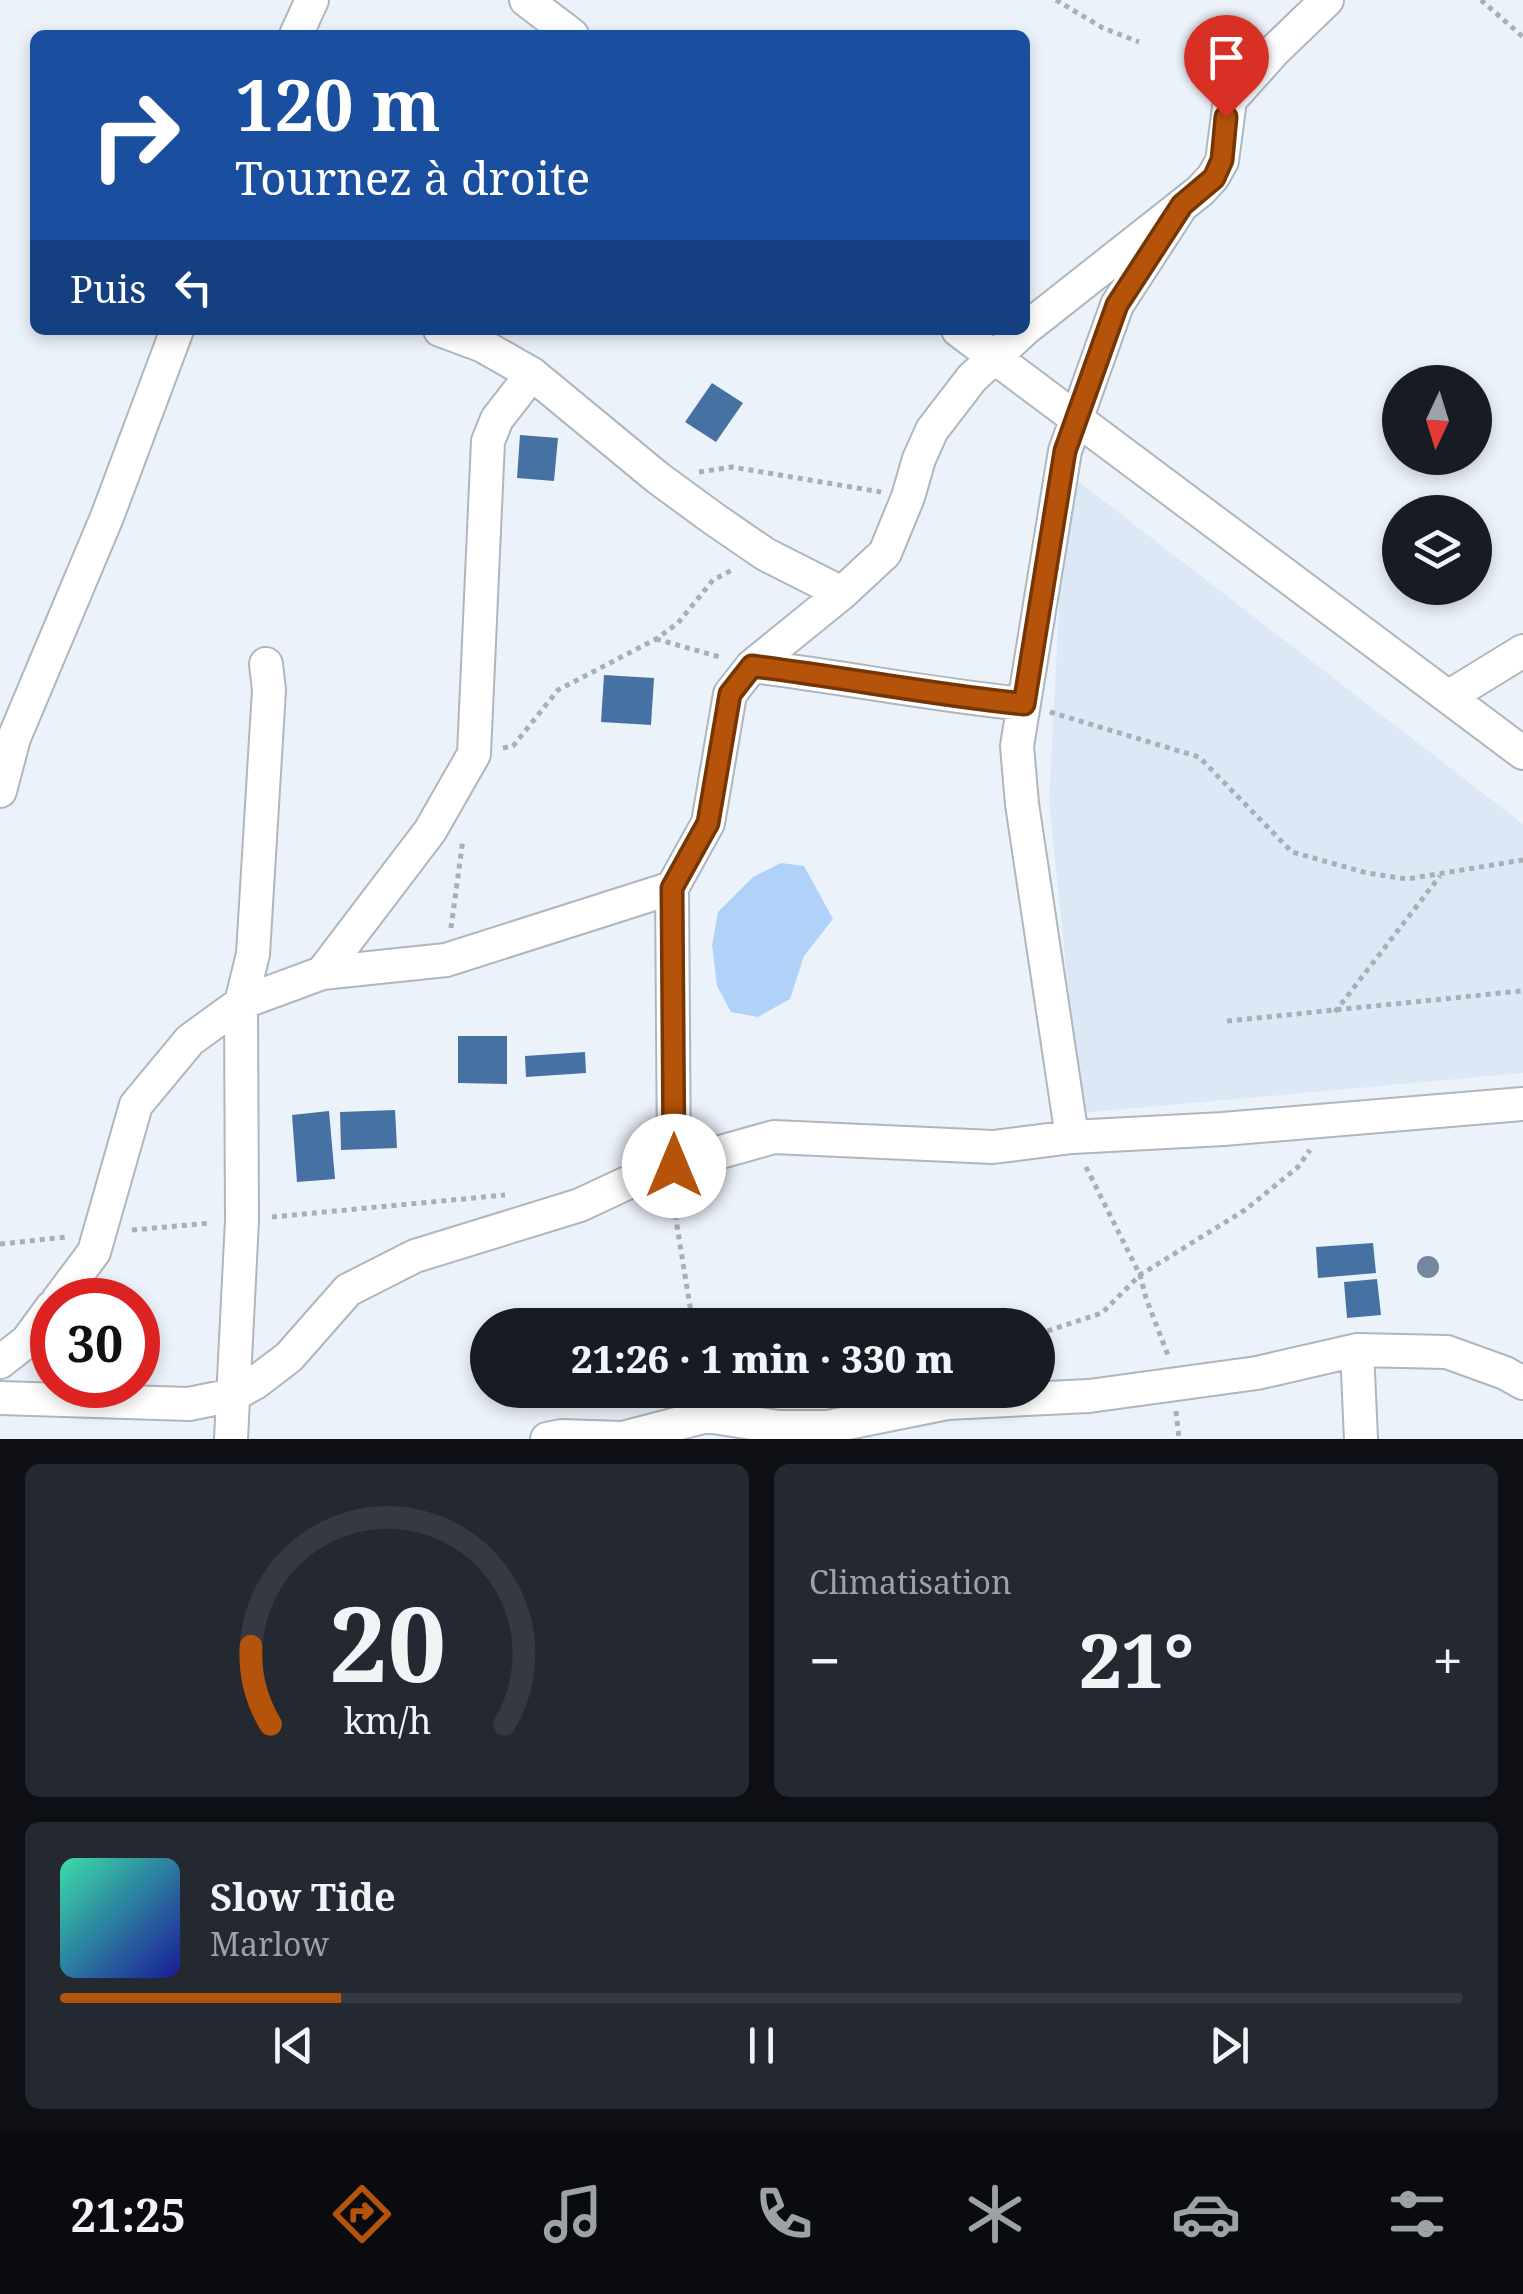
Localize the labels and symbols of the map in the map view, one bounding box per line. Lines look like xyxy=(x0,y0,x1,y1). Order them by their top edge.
pin xyxy=(1184,15,1269,118)
north arrow xyxy=(1382,365,1492,475)
position arrow xyxy=(622,1114,726,1218)
speed limit sign: 30 xyxy=(30,1278,160,1408)

